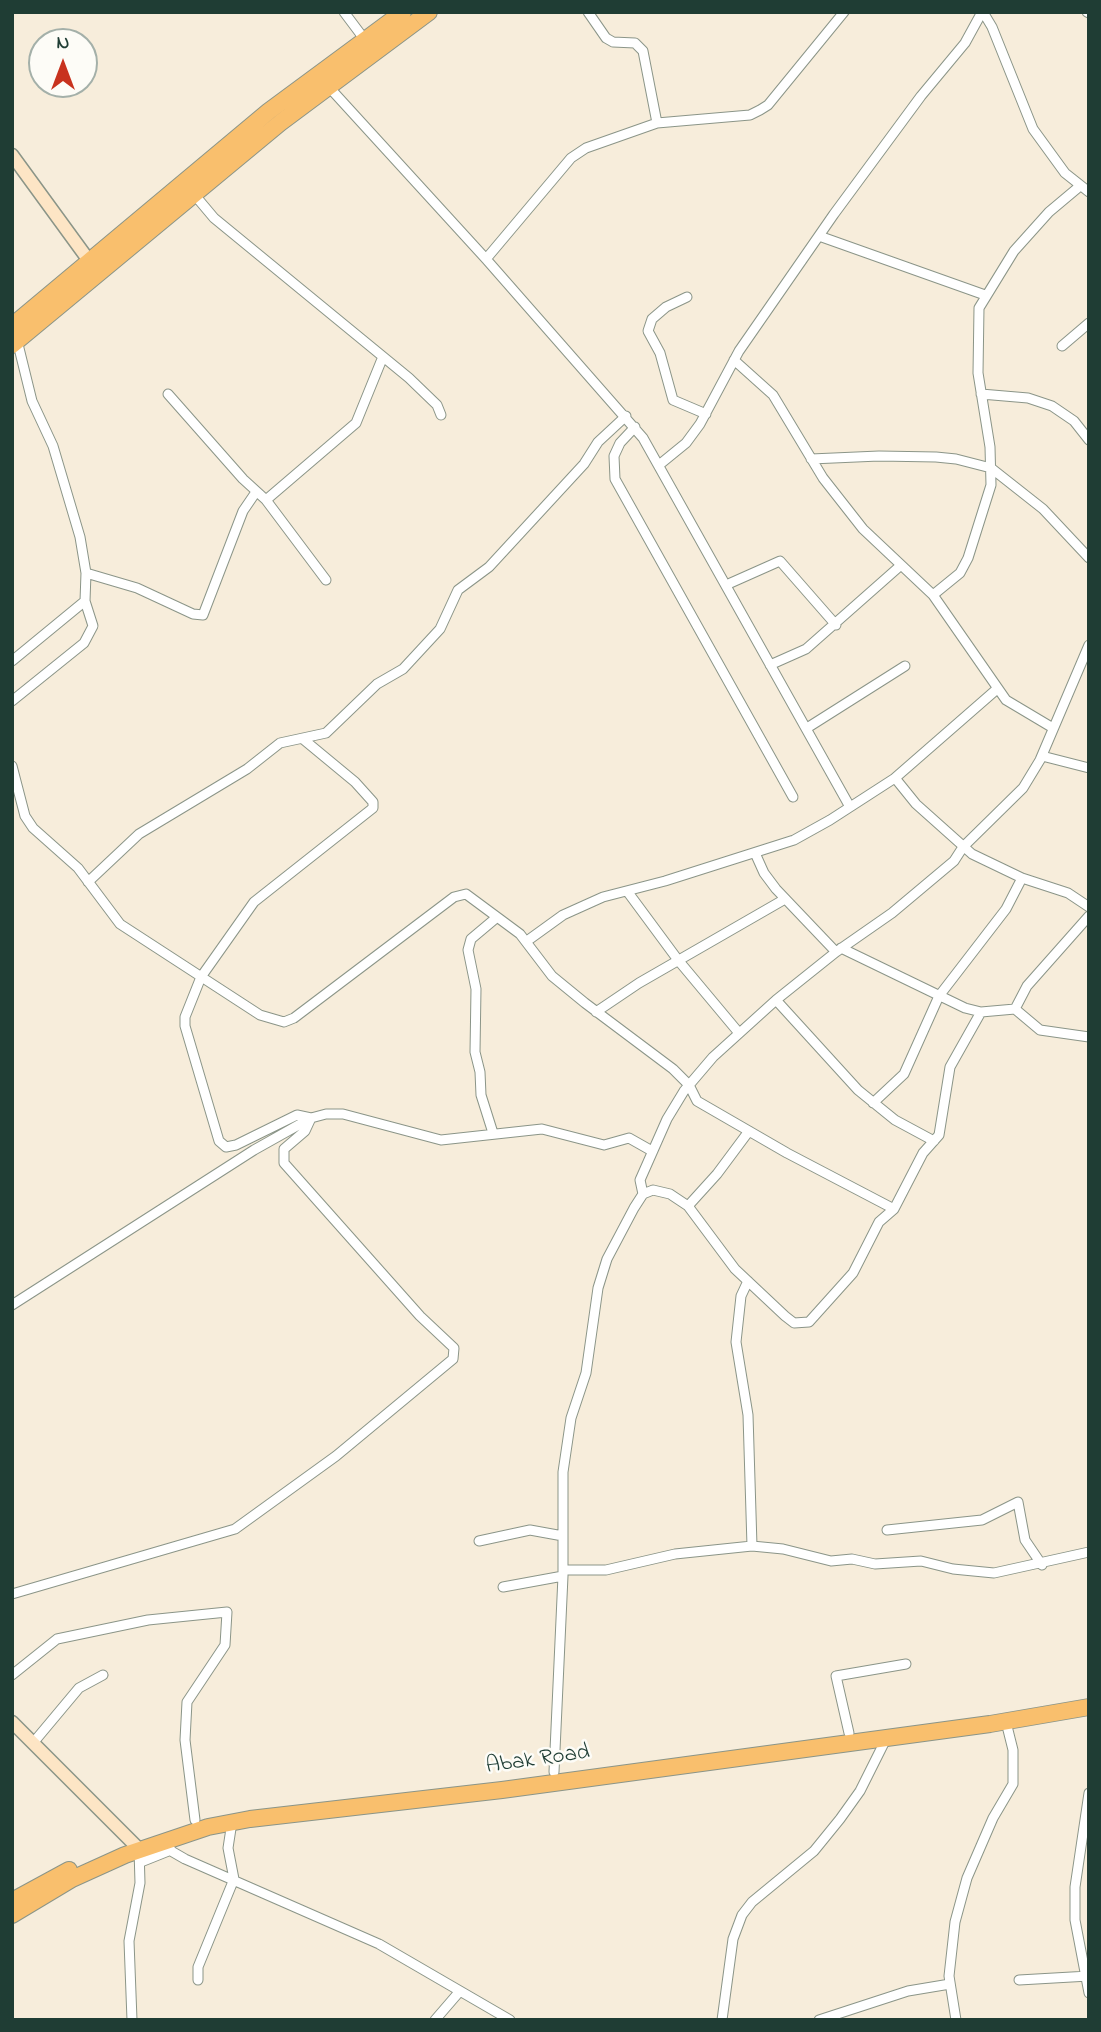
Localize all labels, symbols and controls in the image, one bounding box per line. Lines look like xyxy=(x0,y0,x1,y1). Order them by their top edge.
north arrow xyxy=(28,28,98,98)
text: N xyxy=(57,30,69,57)
street label: Abak Road xyxy=(484,1740,592,1782)

